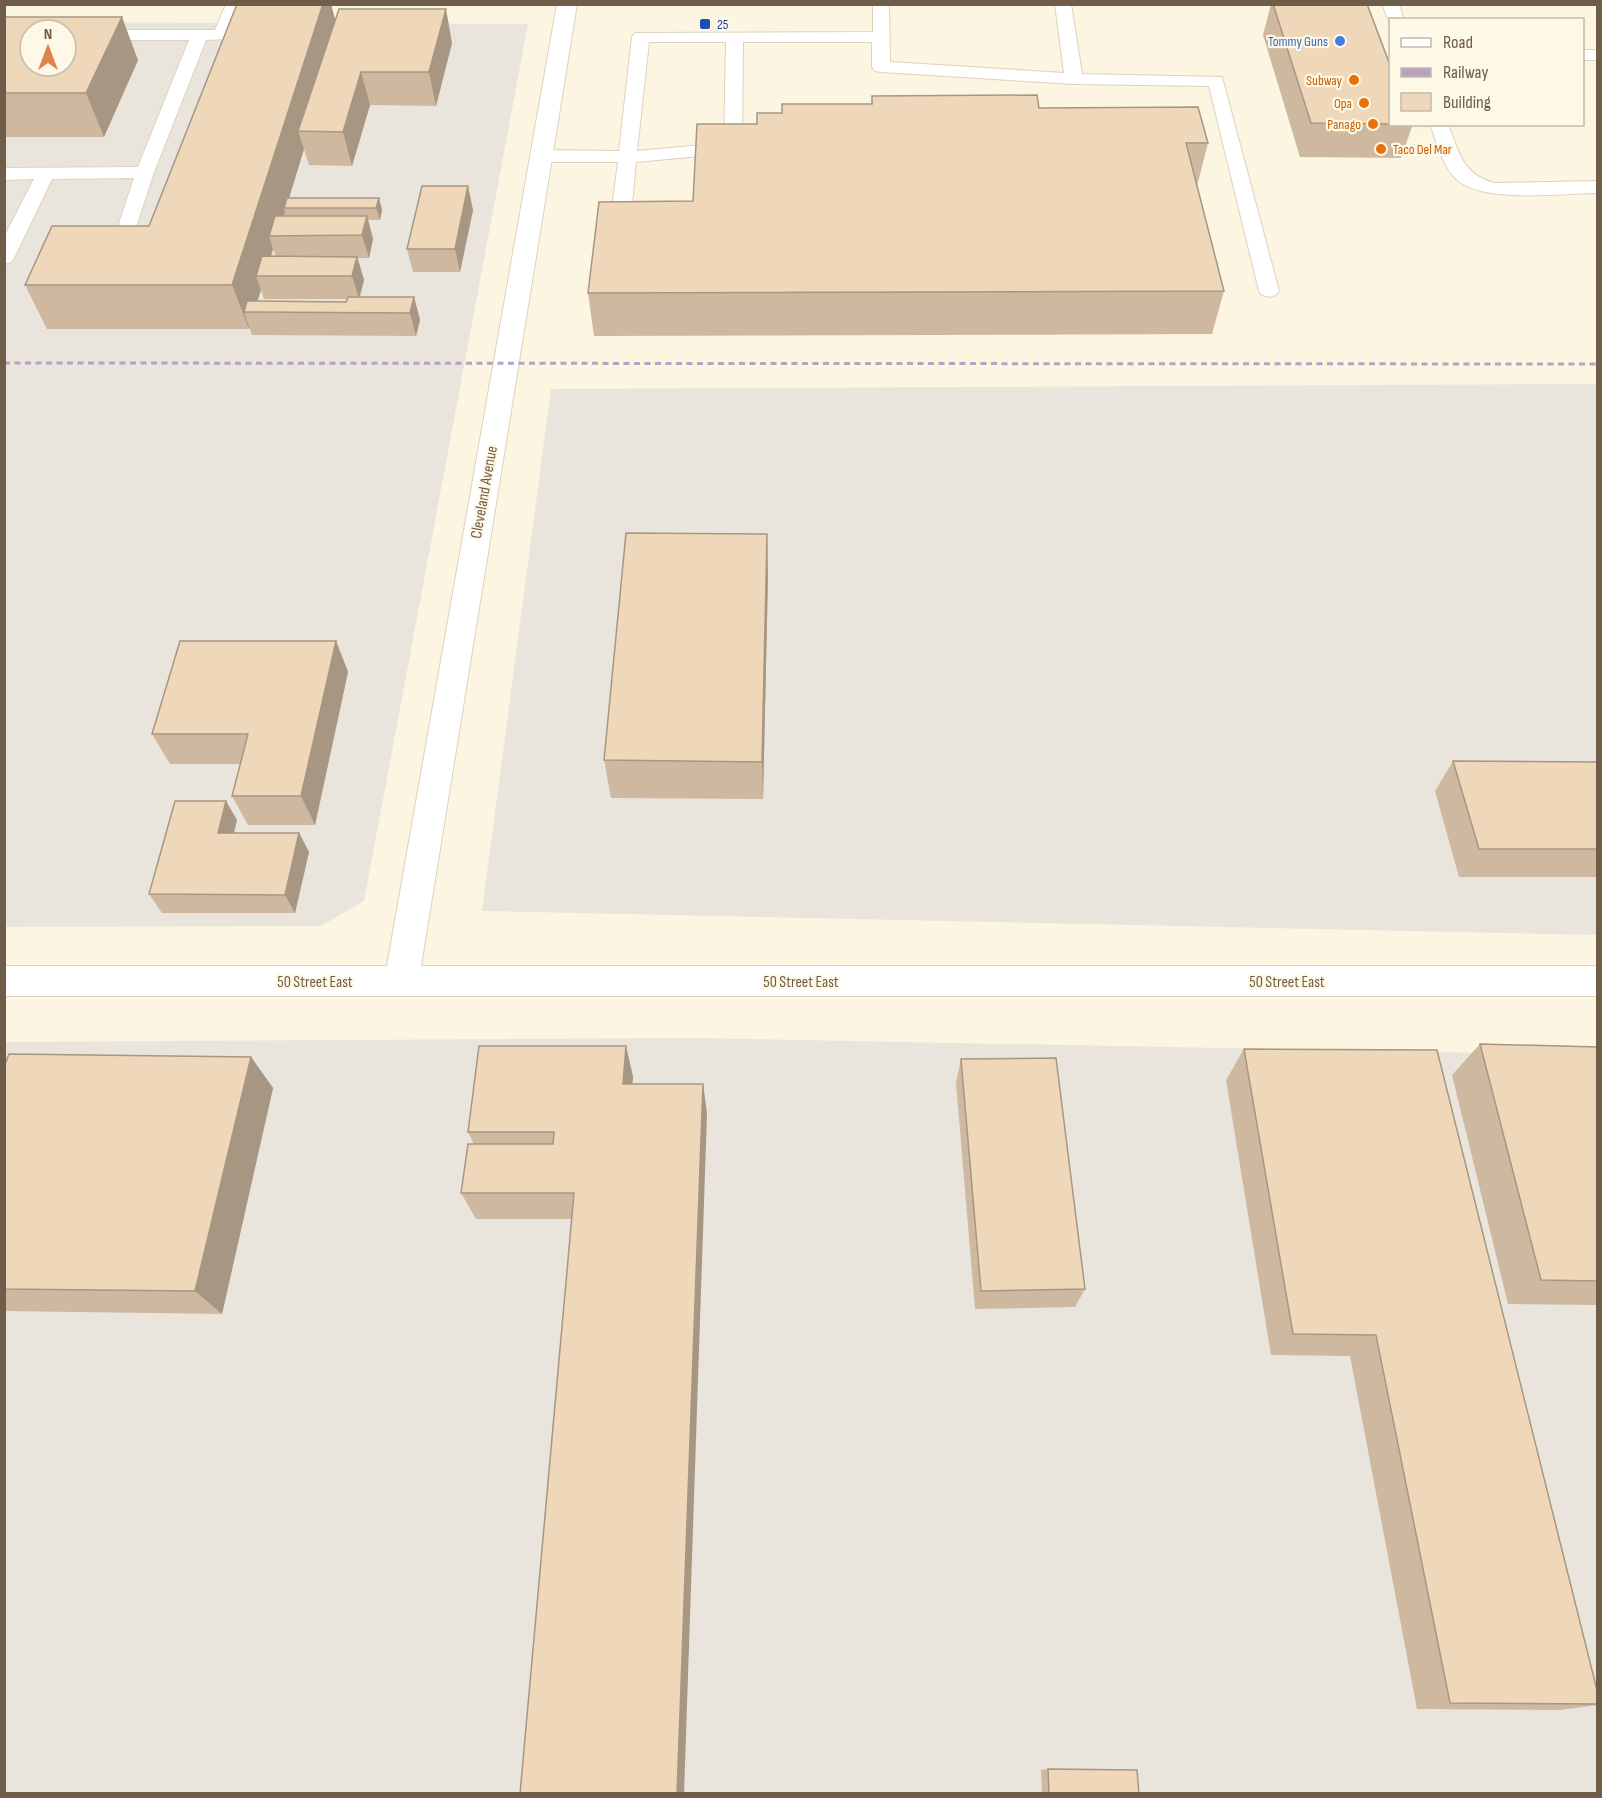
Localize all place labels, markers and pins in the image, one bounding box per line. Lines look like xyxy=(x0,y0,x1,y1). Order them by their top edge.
place label: 25 xyxy=(717,16,729,33)
marker: 25 xyxy=(698,17,712,31)
place label: Tommy Guns xyxy=(1268,33,1328,50)
marker: Tommy Guns xyxy=(1333,34,1347,48)
place label: Subway xyxy=(1306,72,1343,89)
marker: Subway xyxy=(1347,73,1361,87)
place label: Opa xyxy=(1334,95,1352,112)
marker: Opa xyxy=(1357,96,1371,110)
place label: Panago xyxy=(1327,116,1361,133)
marker: Panago xyxy=(1366,117,1380,131)
place label: Taco Del Mar xyxy=(1393,141,1452,158)
marker: Taco Del Mar xyxy=(1374,142,1388,156)

